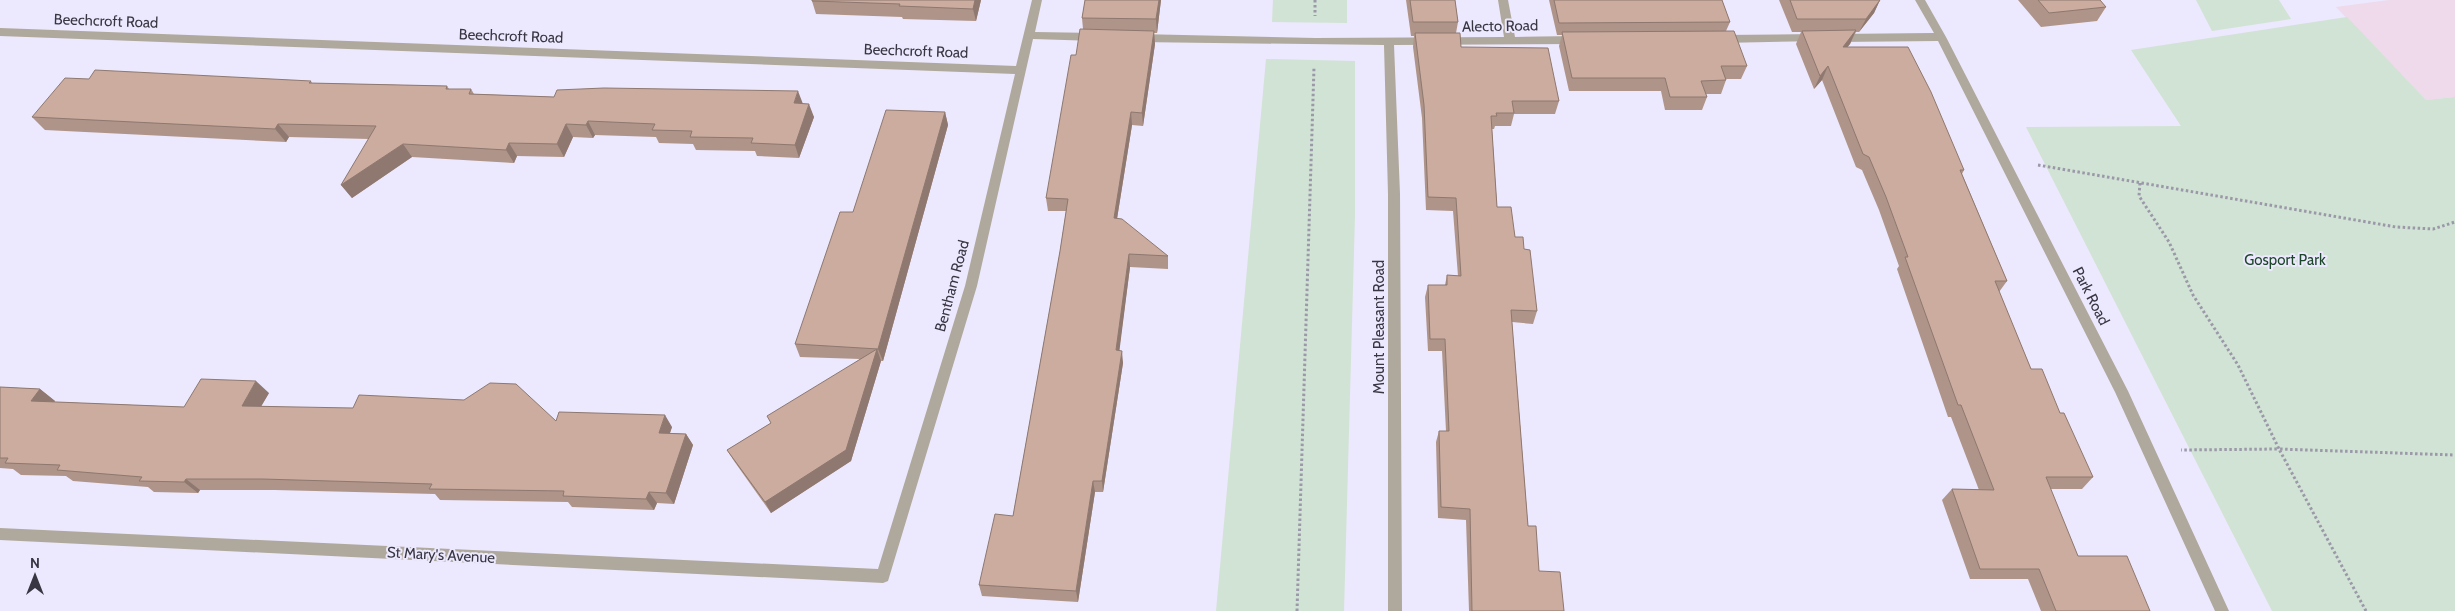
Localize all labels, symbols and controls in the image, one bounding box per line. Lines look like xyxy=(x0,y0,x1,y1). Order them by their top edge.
street label: Beechcroft Road xyxy=(53,10,159,32)
street label: Alecto Road xyxy=(1462,16,1538,36)
street label: Beechcroft Road xyxy=(458,25,564,47)
street label: Beechcroft Road xyxy=(863,40,969,62)
street label: Bentham Road xyxy=(931,238,973,334)
park label: Gosport Park xyxy=(2244,251,2326,269)
street label: Mount Pleasant Road xyxy=(1370,260,1388,394)
street label: Park Road xyxy=(2069,264,2113,328)
street label: St Mary's Avenue xyxy=(387,543,496,567)
north arrow xyxy=(10,551,60,601)
text: N xyxy=(30,554,40,572)

